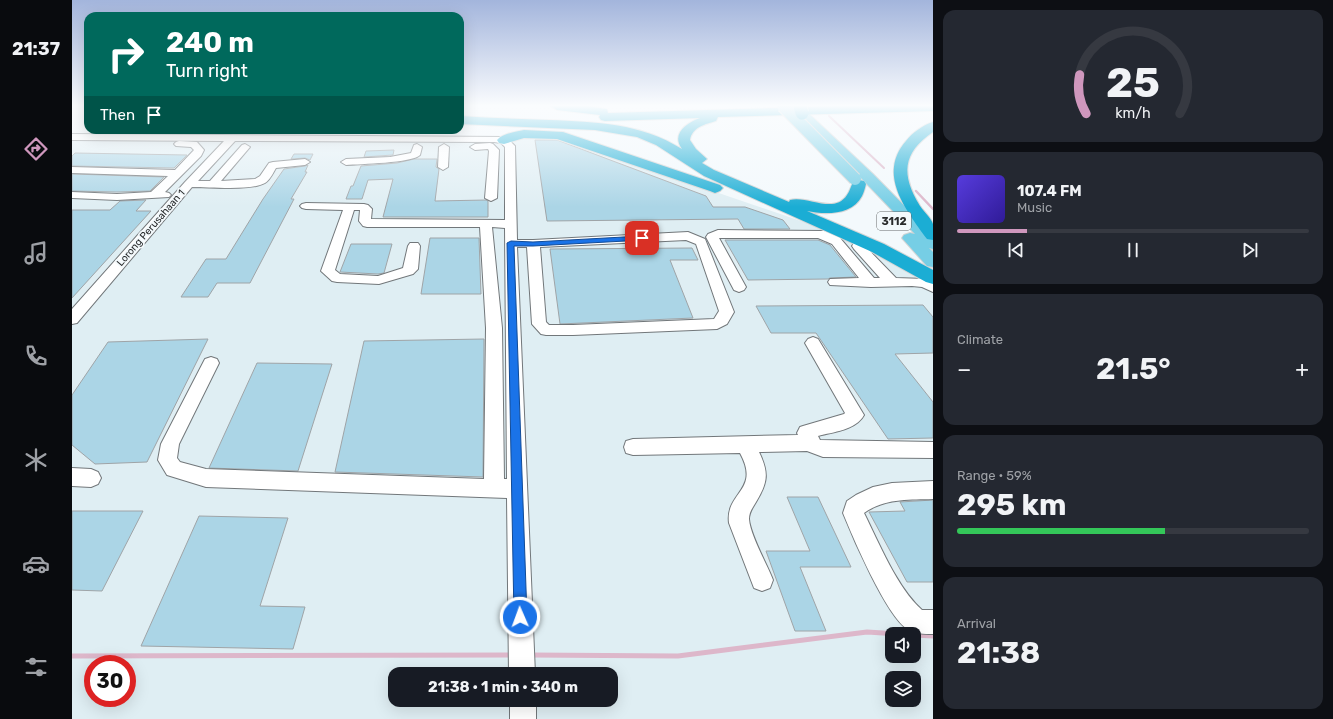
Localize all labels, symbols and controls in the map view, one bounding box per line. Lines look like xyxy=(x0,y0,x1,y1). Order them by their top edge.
text: 240 m xyxy=(166,26,254,59)
icon: right xyxy=(100,28,152,80)
text: 21:37 xyxy=(12,38,60,60)
text: 25 xyxy=(1106,58,1160,107)
text: Turn right xyxy=(166,60,248,82)
icon: arrive xyxy=(143,104,165,126)
text: km/h xyxy=(1115,104,1151,121)
text: Then xyxy=(100,106,135,124)
icon: directions xyxy=(22,135,50,163)
text: 107.4 FM xyxy=(1017,182,1082,200)
street label: Lorong Perusahaan 1 xyxy=(114,187,188,269)
text: Music xyxy=(1017,200,1052,215)
road number: 3112 xyxy=(877,212,911,230)
pin xyxy=(625,221,659,255)
icon: arrive xyxy=(631,227,653,249)
icon: music xyxy=(22,239,50,267)
icon: previous xyxy=(1005,239,1027,261)
icon: pause xyxy=(1122,239,1144,261)
icon: next xyxy=(1239,239,1261,261)
text: Climate xyxy=(957,332,1003,347)
icon: phone xyxy=(22,342,50,370)
text: 21.5° xyxy=(1096,351,1171,387)
text: − xyxy=(957,356,971,383)
text: + xyxy=(1295,356,1309,383)
icon: climate xyxy=(22,446,50,474)
text: Range · 59% xyxy=(957,468,1032,483)
text: 295 km xyxy=(957,487,1067,523)
icon: car xyxy=(22,550,50,578)
position arrow xyxy=(499,596,541,638)
text: Arrival xyxy=(957,616,996,631)
map controls xyxy=(885,627,921,707)
button: sound xyxy=(885,627,921,663)
text: 21:38 xyxy=(957,635,1040,671)
icon: filters xyxy=(22,653,50,681)
speed limit sign: 30 xyxy=(84,655,136,707)
button: layers xyxy=(885,671,921,707)
text: 21:38 · 1 min · 340 m xyxy=(428,678,578,696)

